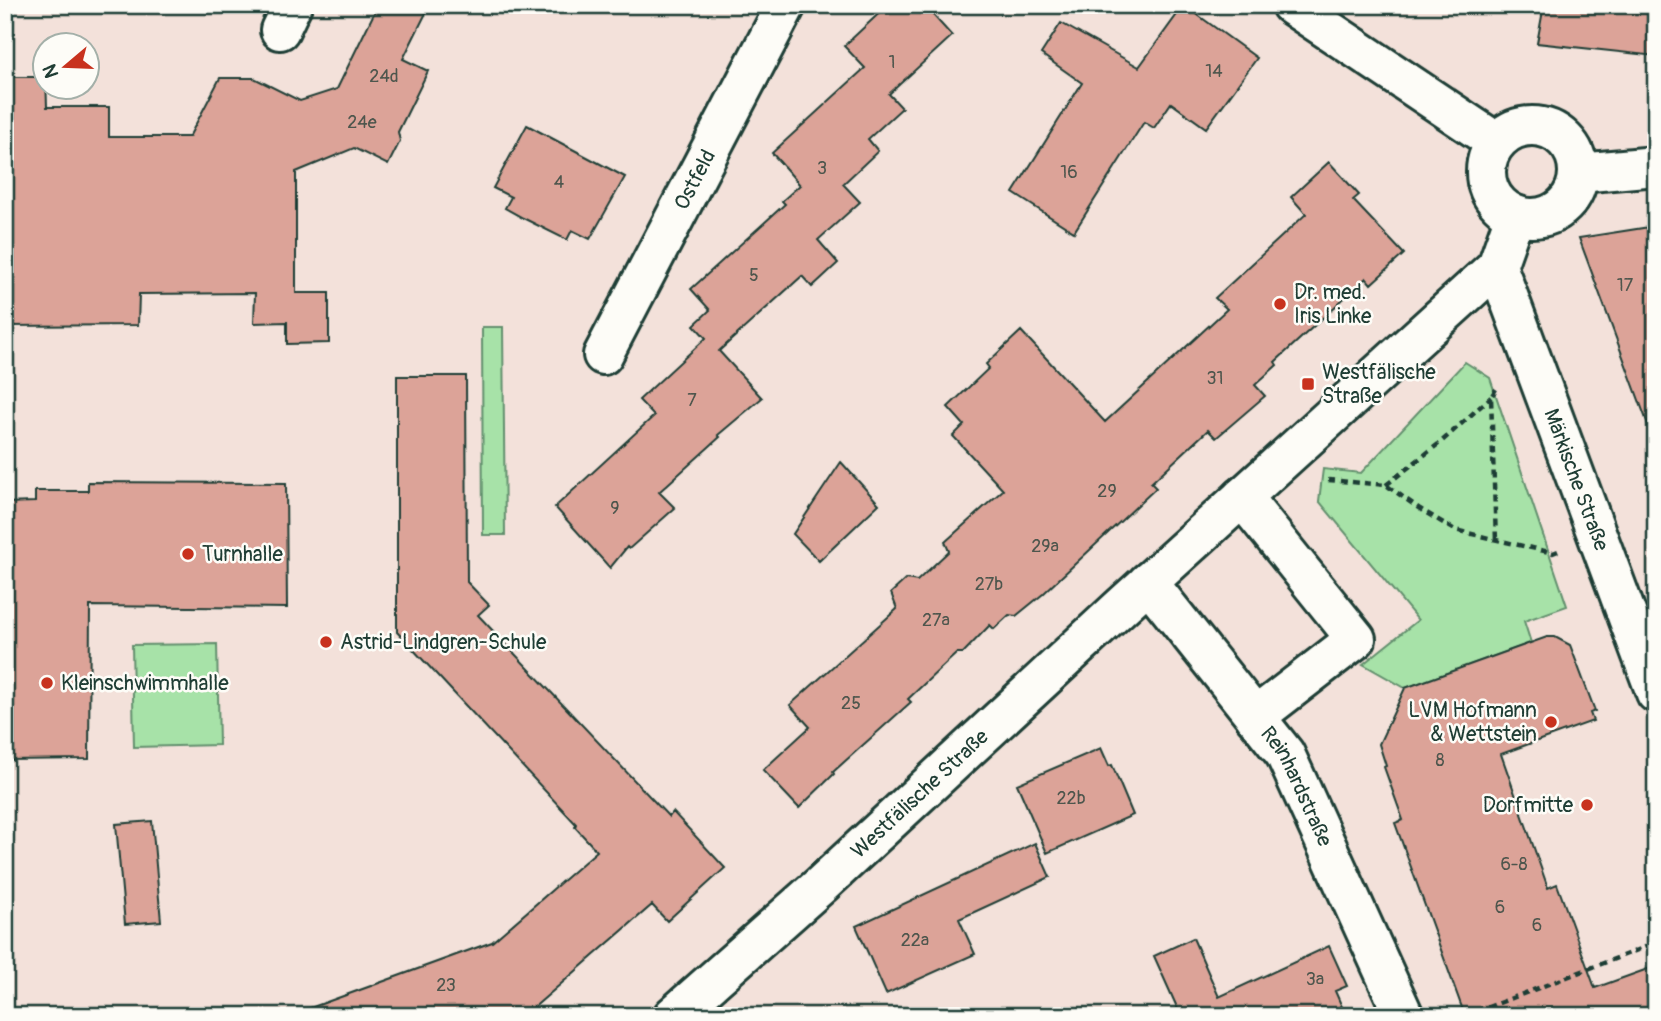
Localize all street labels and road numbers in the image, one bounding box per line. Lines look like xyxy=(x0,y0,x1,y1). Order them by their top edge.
street label: Ostfeld xyxy=(668,145,722,214)
street label: Märkische Straße xyxy=(1537,405,1615,555)
street label: Reinhardstraße xyxy=(1254,721,1338,851)
street label: Westfälische Straße xyxy=(845,723,995,864)

